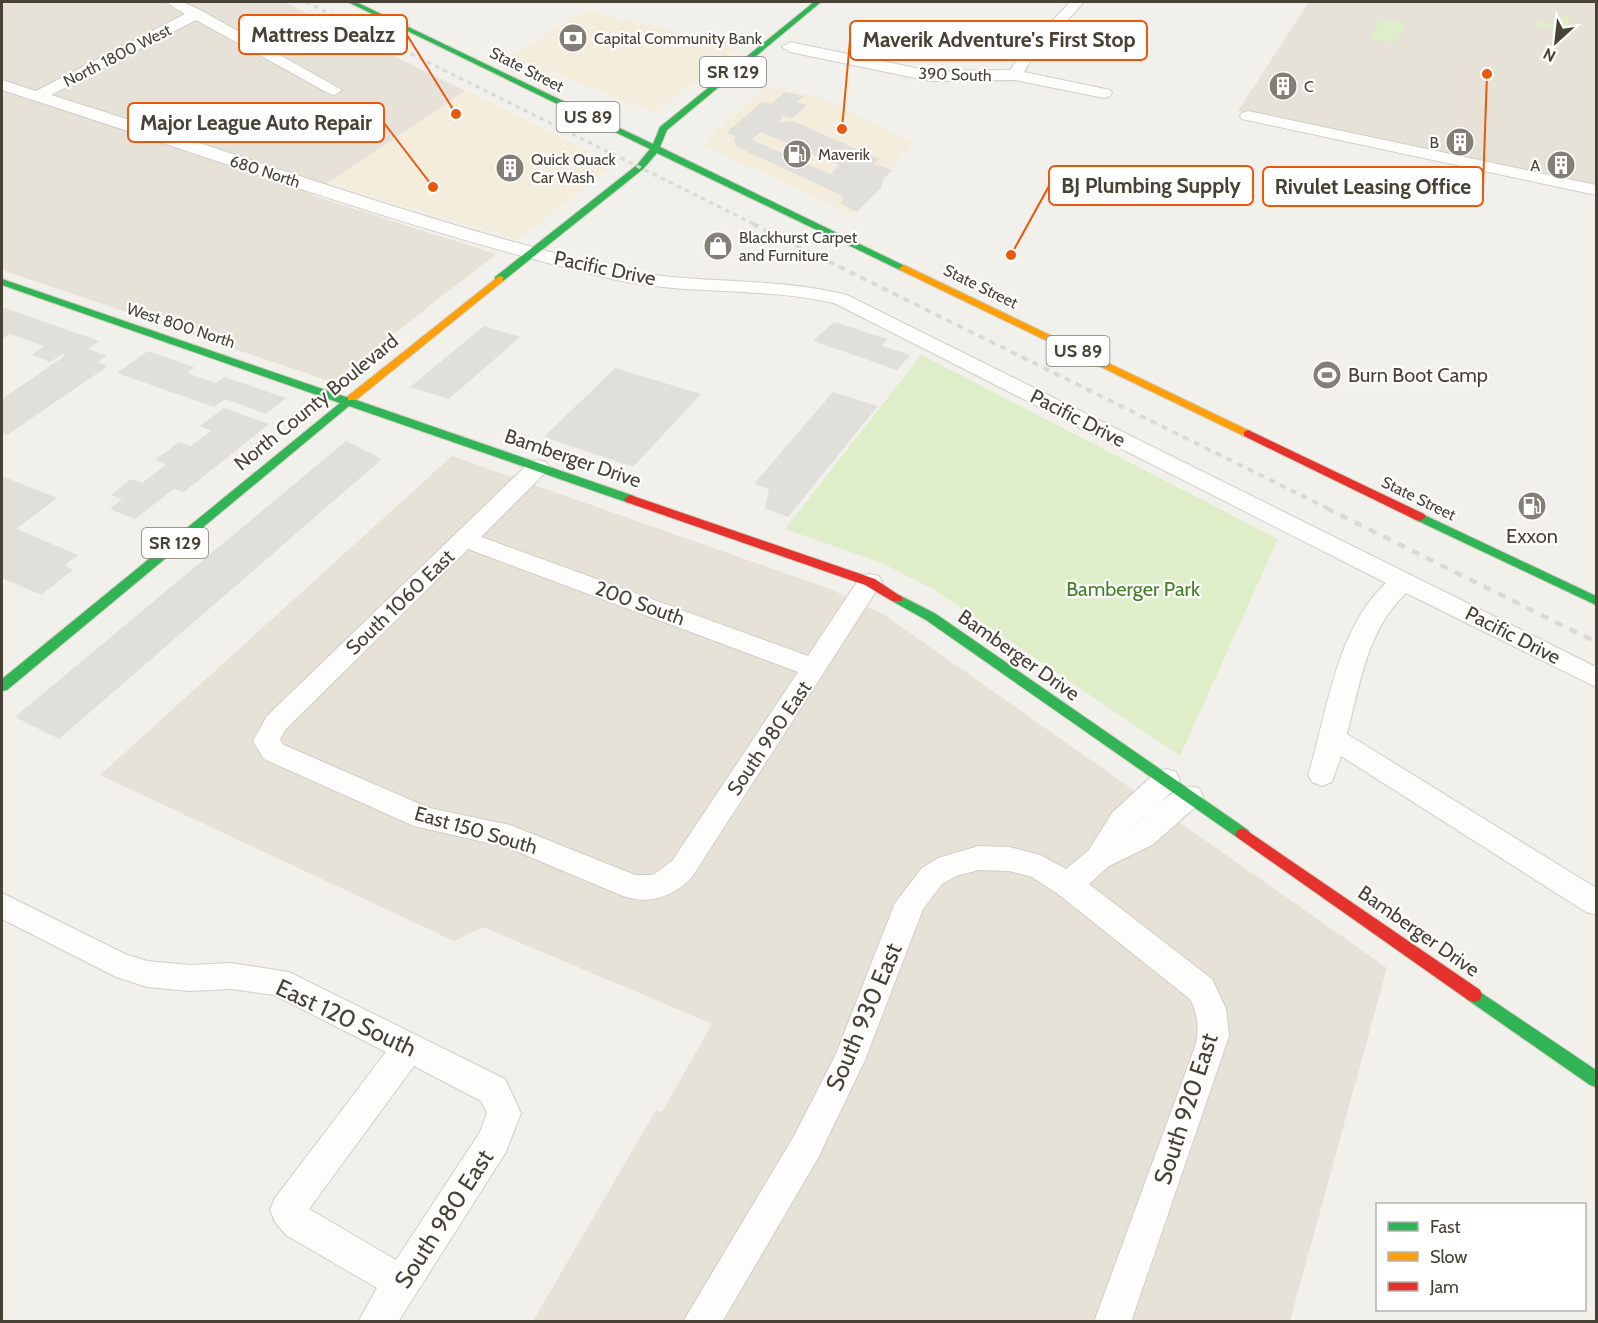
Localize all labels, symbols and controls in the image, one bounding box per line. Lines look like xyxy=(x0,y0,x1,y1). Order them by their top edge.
north arrow xyxy=(1526,12,1586,72)
callout: Mattress Dealzz xyxy=(239,15,407,54)
street label: North 1800 West xyxy=(60,20,175,91)
callout: Maverik Adventure's First Stop xyxy=(850,21,1147,60)
text: Mattress Dealzz xyxy=(251,22,395,47)
bank icon: Capital Community Bank xyxy=(557,22,589,54)
text: Maverik Adventure's First Stop xyxy=(863,27,1135,52)
place label: Capital Community Bank xyxy=(594,29,763,48)
street label: State Street xyxy=(487,43,567,96)
text: N xyxy=(1540,44,1559,66)
road number: SR 129 xyxy=(700,57,766,87)
street label: 390 South xyxy=(918,64,992,85)
building icon: C xyxy=(1267,70,1299,102)
place label: C xyxy=(1304,77,1314,96)
road number: US 89 xyxy=(556,102,620,132)
callout: Major League Auto Repair xyxy=(128,103,384,142)
text: Major League Auto Repair xyxy=(140,110,372,135)
building icon: B xyxy=(1444,126,1476,158)
place label: B xyxy=(1429,133,1439,152)
fuel station icon: Maverik xyxy=(781,138,813,170)
place label: Maverik xyxy=(818,145,871,164)
building icon: A xyxy=(1545,149,1577,181)
place label: Quick Quack Car Wash xyxy=(531,150,617,187)
street label: 680 North xyxy=(227,151,302,192)
building icon: Quick Quack Car Wash xyxy=(494,152,526,184)
place label: A xyxy=(1530,156,1540,175)
callout: BJ Plumbing Supply xyxy=(1049,166,1253,205)
callout: Rivulet Leasing Office xyxy=(1263,167,1483,206)
text: BJ Plumbing Supply xyxy=(1061,173,1242,198)
text: Rivulet Leasing Office xyxy=(1275,174,1471,199)
place label: Blackhurst Carpet and Furniture xyxy=(739,228,858,265)
shop icon: Blackhurst Carpet and Furniture xyxy=(702,230,734,262)
street label: Pacific Drive xyxy=(552,246,658,290)
street label: State Street xyxy=(941,260,1022,313)
street label: West 800 North xyxy=(124,299,237,352)
street label: North County Boulevard xyxy=(229,329,403,475)
road number: US 89 xyxy=(1046,336,1110,366)
sports icon: Burn Boot Camp xyxy=(1311,359,1343,391)
place label: Burn Boot Camp xyxy=(1348,363,1488,387)
street label: Pacific Drive xyxy=(1026,384,1130,452)
street label: Bamberger Drive xyxy=(502,423,644,493)
street label: State Street xyxy=(1379,472,1460,525)
fuel station icon: Exxon xyxy=(1516,490,1548,522)
place label: Exxon xyxy=(1506,524,1558,548)
road number: SR 129 xyxy=(142,528,208,558)
street label: South 1060 East xyxy=(341,544,459,660)
street label: 200 South xyxy=(592,576,688,630)
park label: Bamberger Park xyxy=(1066,577,1200,601)
street label: Pacific Drive xyxy=(1461,601,1565,669)
street label: Bamberger Drive xyxy=(954,604,1084,706)
street label: South 980 East xyxy=(722,676,816,800)
street label: East 150 South xyxy=(412,801,540,859)
street label: Bamberger Drive xyxy=(1354,880,1484,982)
street label: South 930 East xyxy=(819,938,908,1095)
street label: East 120 South xyxy=(271,972,421,1063)
street label: South 920 East xyxy=(1147,1029,1224,1188)
street label: South 980 East xyxy=(388,1144,499,1293)
legend xyxy=(1376,1203,1586,1311)
text: Fast xyxy=(1430,1216,1461,1238)
text: Slow xyxy=(1430,1246,1467,1268)
text: Jam xyxy=(1429,1276,1459,1298)

